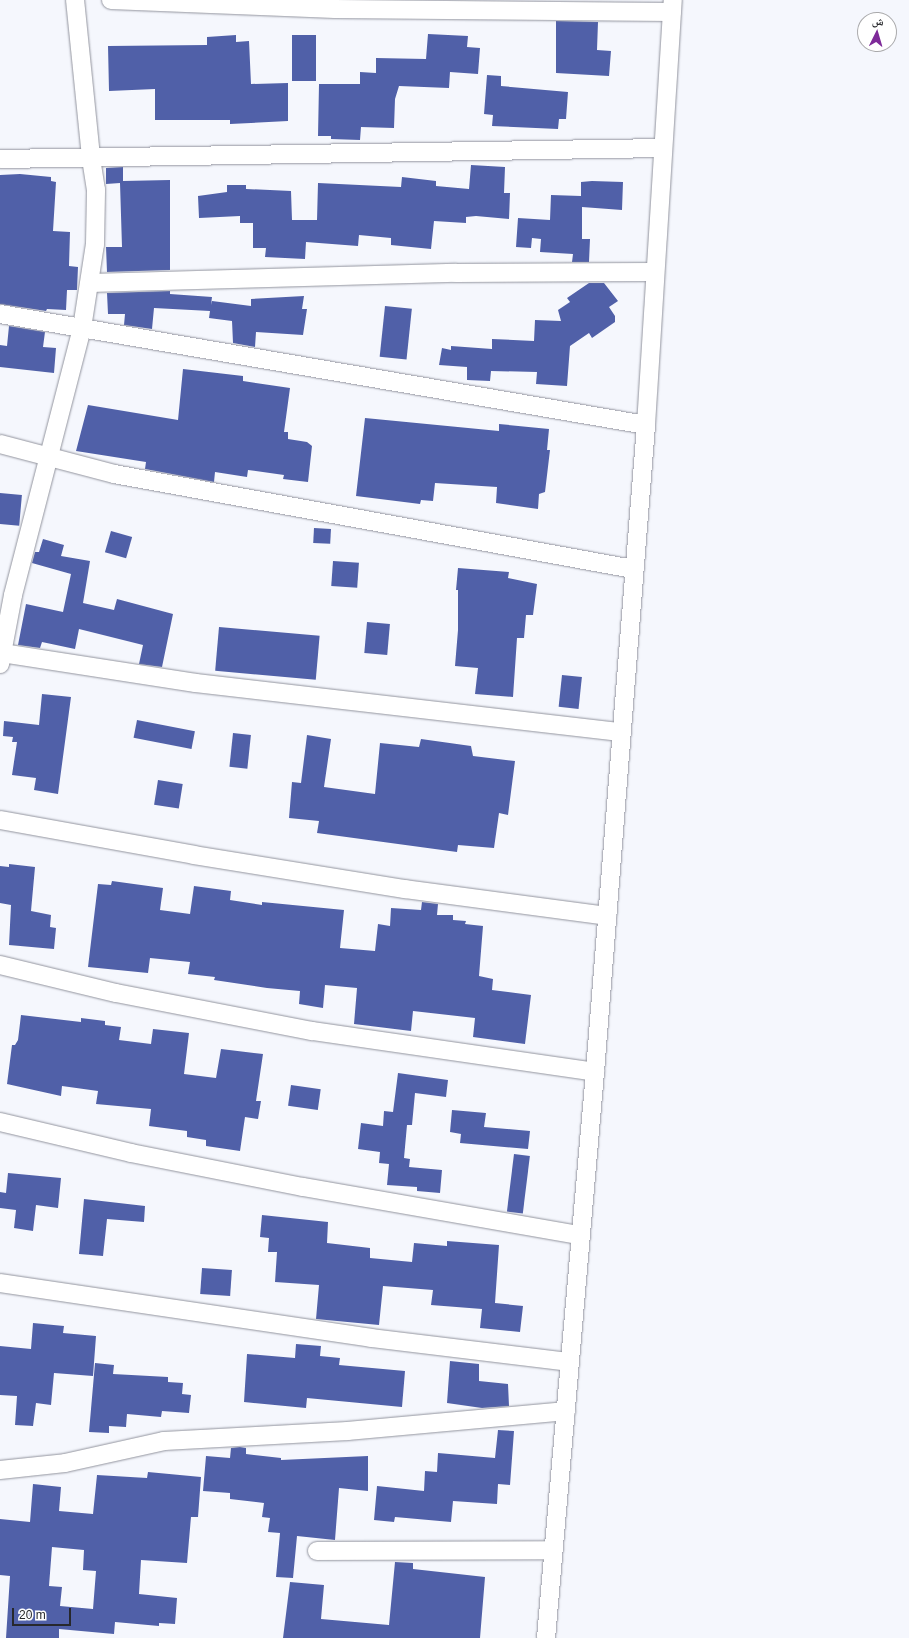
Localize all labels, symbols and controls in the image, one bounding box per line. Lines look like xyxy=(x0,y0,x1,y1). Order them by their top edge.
north arrow xyxy=(857,12,897,52)
text: ش xyxy=(872,15,884,28)
scale bar xyxy=(14,1600,73,1626)
text: 20 m xyxy=(19,1608,46,1622)

